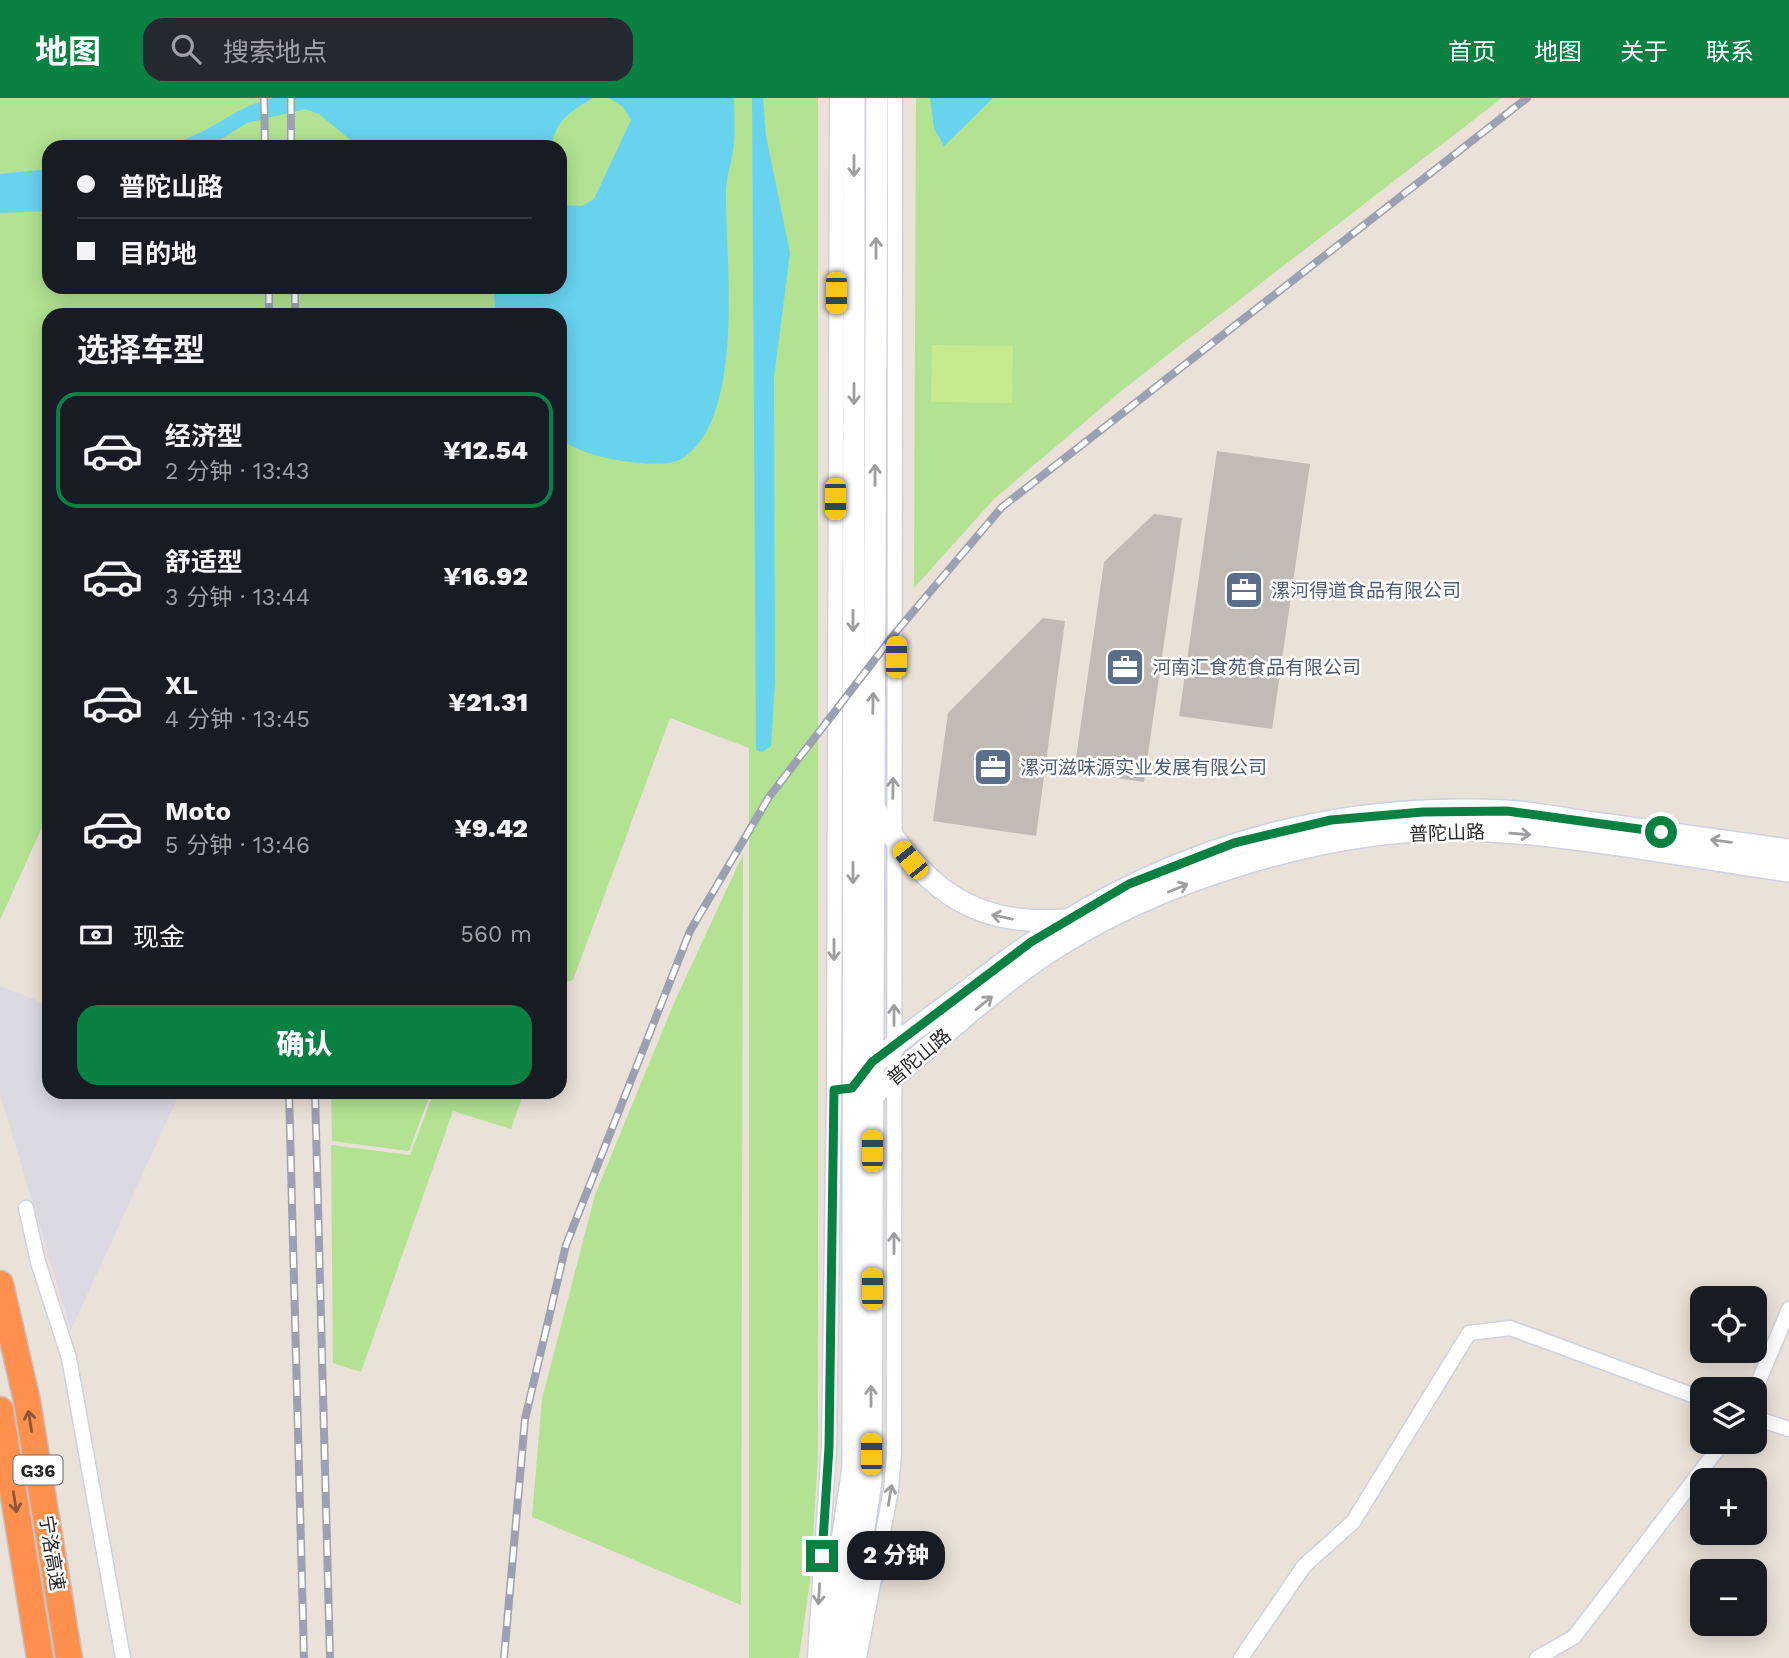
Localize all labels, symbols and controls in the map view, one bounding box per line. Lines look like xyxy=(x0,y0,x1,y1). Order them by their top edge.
search box xyxy=(143,18,633,81)
icon: search xyxy=(167,30,205,68)
text: 地图 xyxy=(35,32,101,71)
text: 搜索地点 xyxy=(223,37,327,67)
text: 首页 xyxy=(1448,38,1496,66)
text: 地图 xyxy=(1534,38,1582,66)
text: 关于 xyxy=(1620,38,1668,66)
text: 联系 xyxy=(1706,38,1754,66)
one-way arrow xyxy=(847,154,861,177)
text: 普陀山路 xyxy=(119,172,223,202)
one-way arrow xyxy=(869,237,883,260)
text: 目的地 xyxy=(119,239,197,269)
car xyxy=(826,272,847,314)
text: 选择车型 xyxy=(77,331,205,369)
one-way arrow xyxy=(847,382,861,405)
icon: car xyxy=(81,419,144,482)
text: 经济型 xyxy=(165,421,243,451)
text: ¥12.54 xyxy=(443,435,528,465)
text: 2 分钟 · 13:43 xyxy=(165,458,309,485)
one-way arrow xyxy=(868,464,882,487)
car xyxy=(825,478,846,520)
icon: car xyxy=(81,545,144,608)
text: 舒适型 xyxy=(165,547,243,577)
text: ¥16.92 xyxy=(443,561,528,591)
office icon: 漯河得道食品有限公司 xyxy=(1223,569,1265,611)
place label: 漯河得道食品有限公司 xyxy=(1271,579,1461,602)
text: 3 分钟 · 13:44 xyxy=(165,584,310,611)
one-way arrow xyxy=(846,609,860,632)
car xyxy=(886,636,907,678)
office icon: 河南汇食苑食品有限公司 xyxy=(1104,646,1146,688)
place label: 河南汇食苑食品有限公司 xyxy=(1152,656,1361,679)
text: XL xyxy=(165,670,198,700)
icon: car xyxy=(81,671,144,734)
text: ¥21.31 xyxy=(448,687,528,717)
one-way arrow xyxy=(867,692,880,715)
text: 4 分钟 · 13:45 xyxy=(165,706,310,733)
office icon: 漯河滋味源实业发展有限公司 xyxy=(972,746,1014,788)
place label: 漯河滋味源实业发展有限公司 xyxy=(1020,756,1267,779)
one-way arrow xyxy=(886,777,900,800)
text: Moto xyxy=(165,796,231,826)
icon: car xyxy=(81,797,144,860)
text: ¥9.42 xyxy=(454,813,528,843)
route start xyxy=(1645,816,1677,848)
street label: 普陀山路 xyxy=(1409,820,1485,846)
one-way arrow xyxy=(1509,828,1531,841)
text: 5 分钟 · 13:46 xyxy=(165,832,310,859)
one-way arrow xyxy=(1711,834,1733,847)
car xyxy=(889,837,932,883)
one-way arrow xyxy=(846,861,860,884)
one-way arrow xyxy=(1167,880,1189,893)
one-way arrow xyxy=(991,909,1014,923)
icon: cash xyxy=(77,916,115,954)
text: 560 m xyxy=(461,921,532,948)
text: 现金 xyxy=(133,922,185,952)
one-way arrow xyxy=(827,938,841,961)
one-way arrow xyxy=(975,996,993,1011)
one-way arrow xyxy=(887,1004,901,1027)
button: 确认 xyxy=(77,1005,532,1085)
street label: 普陀山路 xyxy=(882,1024,956,1090)
car xyxy=(862,1130,883,1172)
one-way arrow xyxy=(887,1232,901,1255)
car xyxy=(862,1268,883,1310)
map controls xyxy=(1690,1286,1767,1636)
button: locate xyxy=(1690,1286,1767,1363)
button: layers xyxy=(1690,1377,1767,1454)
one-way arrow xyxy=(864,1385,878,1408)
one-way arrow xyxy=(23,1410,36,1433)
car xyxy=(861,1433,882,1475)
road number: G36 xyxy=(14,1456,62,1484)
button: + xyxy=(1690,1468,1767,1545)
one-way arrow xyxy=(884,1484,897,1507)
one-way arrow xyxy=(9,1490,22,1513)
street label: 宁洛高速 xyxy=(35,1514,69,1592)
callout: 2 分钟 xyxy=(846,1532,945,1580)
route end xyxy=(806,1540,838,1572)
text: 2 分钟 xyxy=(863,1542,929,1569)
button: − xyxy=(1690,1559,1767,1636)
one-way arrow xyxy=(812,1582,825,1605)

